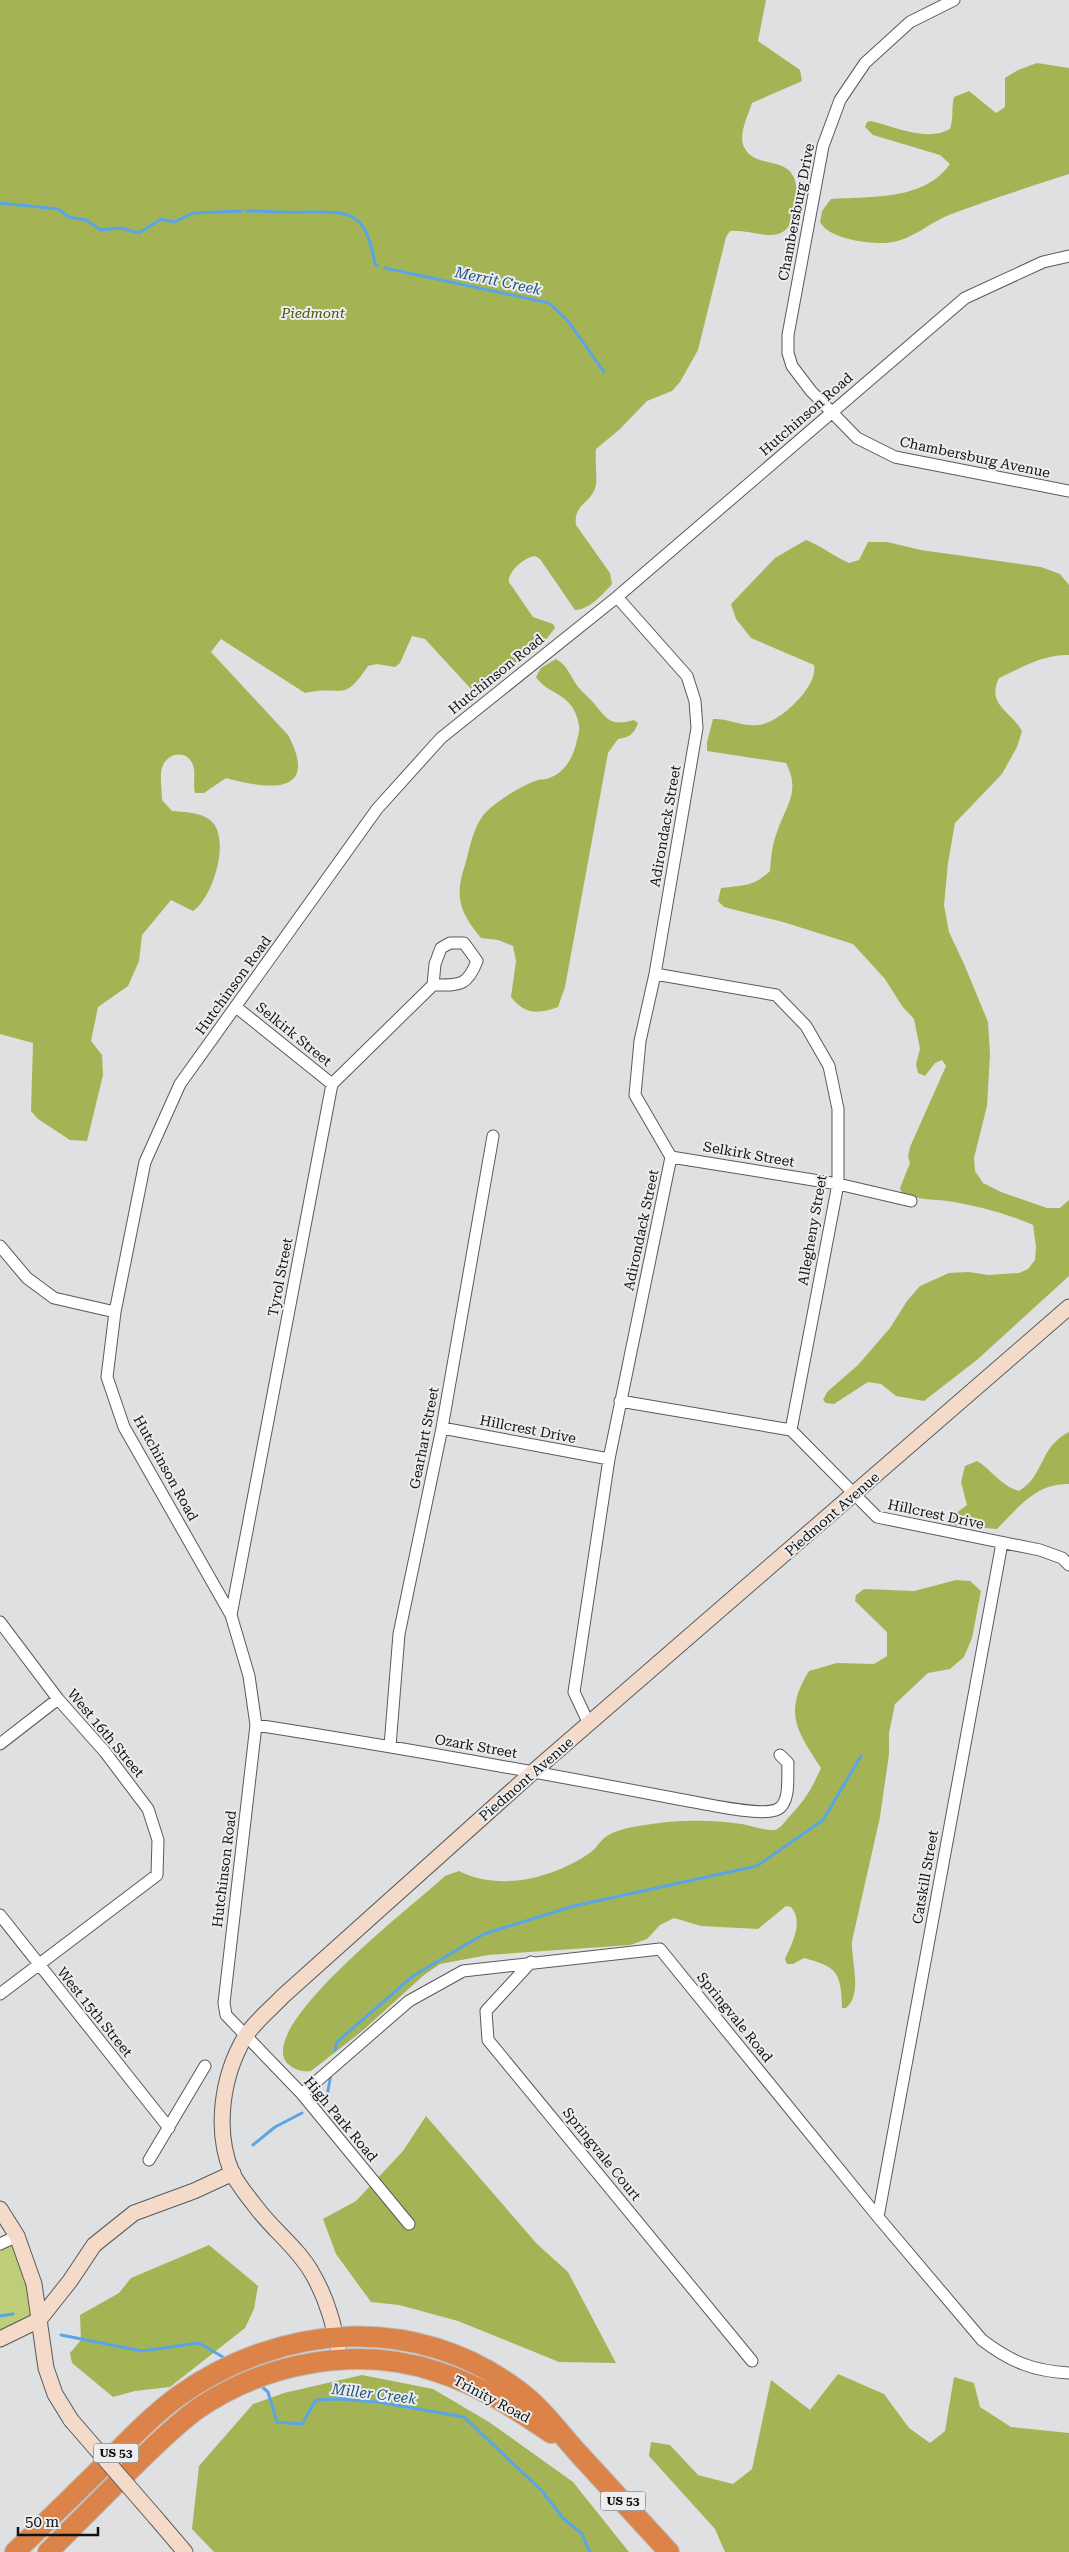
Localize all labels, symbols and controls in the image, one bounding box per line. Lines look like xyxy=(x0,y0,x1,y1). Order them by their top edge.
street label: Chambersburg Drive xyxy=(775,142,817,282)
water label: Merrit Creek xyxy=(452,263,544,299)
park label: Piedmont xyxy=(280,305,346,321)
street label: Hutchinson Road xyxy=(756,369,856,459)
street label: Chambersburg Avenue xyxy=(898,433,1052,481)
street label: Hutchinson Road xyxy=(445,631,547,717)
street label: Adirondack Street xyxy=(646,764,684,888)
street label: Hutchinson Road xyxy=(192,933,274,1037)
street label: Selkirk Street xyxy=(253,999,335,1069)
street label: Selkirk Street xyxy=(702,1138,796,1170)
street label: Adirondack Street xyxy=(620,1168,662,1292)
street label: Allegheny Street xyxy=(794,1174,830,1286)
street label: Tyrol Street xyxy=(265,1236,295,1318)
street label: Gearhart Street xyxy=(406,1386,442,1490)
street label: Hillcrest Drive xyxy=(478,1412,578,1446)
street label: Hutchinson Road xyxy=(130,1413,202,1523)
street label: Piedmont Avenue xyxy=(782,1469,883,1559)
street label: Hillcrest Drive xyxy=(886,1496,986,1532)
street label: West 16th Street xyxy=(64,1686,148,1780)
street label: Ozark Street xyxy=(433,1731,519,1761)
street label: Piedmont Avenue xyxy=(476,1734,577,1824)
street label: Hutchinson Road xyxy=(209,1809,239,1928)
street label: Catskill Street xyxy=(909,1829,941,1925)
street label: West 15th Street xyxy=(54,1964,136,2060)
street label: Springvale Road xyxy=(694,1969,776,2065)
street label: High Park Road xyxy=(301,2073,381,2165)
street label: Springvale Court xyxy=(560,2104,644,2204)
street label: Trinity Road xyxy=(451,2372,533,2426)
water label: Miller Creek xyxy=(330,2380,418,2408)
road number: US 53 xyxy=(94,2444,138,2462)
road number: US 53 xyxy=(600,2492,646,2510)
scale bar xyxy=(18,2504,98,2536)
text: 50 m xyxy=(25,2513,60,2531)

